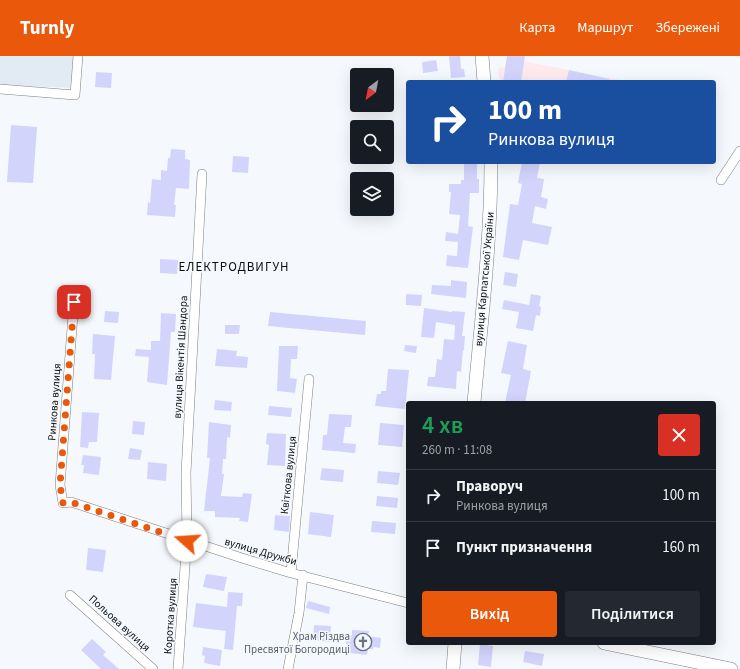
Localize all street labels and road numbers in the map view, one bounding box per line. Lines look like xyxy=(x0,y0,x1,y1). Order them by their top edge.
street label: вулиця Карпатської України xyxy=(471,211,498,347)
street label: вулиця Вікентія Шандора xyxy=(170,295,191,419)
street label: Ринкова вулиця xyxy=(44,363,65,441)
street label: Квіткова вулиця xyxy=(277,435,300,515)
street label: вулиця Дружби xyxy=(223,534,299,569)
street label: Коротка вулиця xyxy=(160,577,181,655)
street label: Польова вулиця xyxy=(86,592,154,655)

